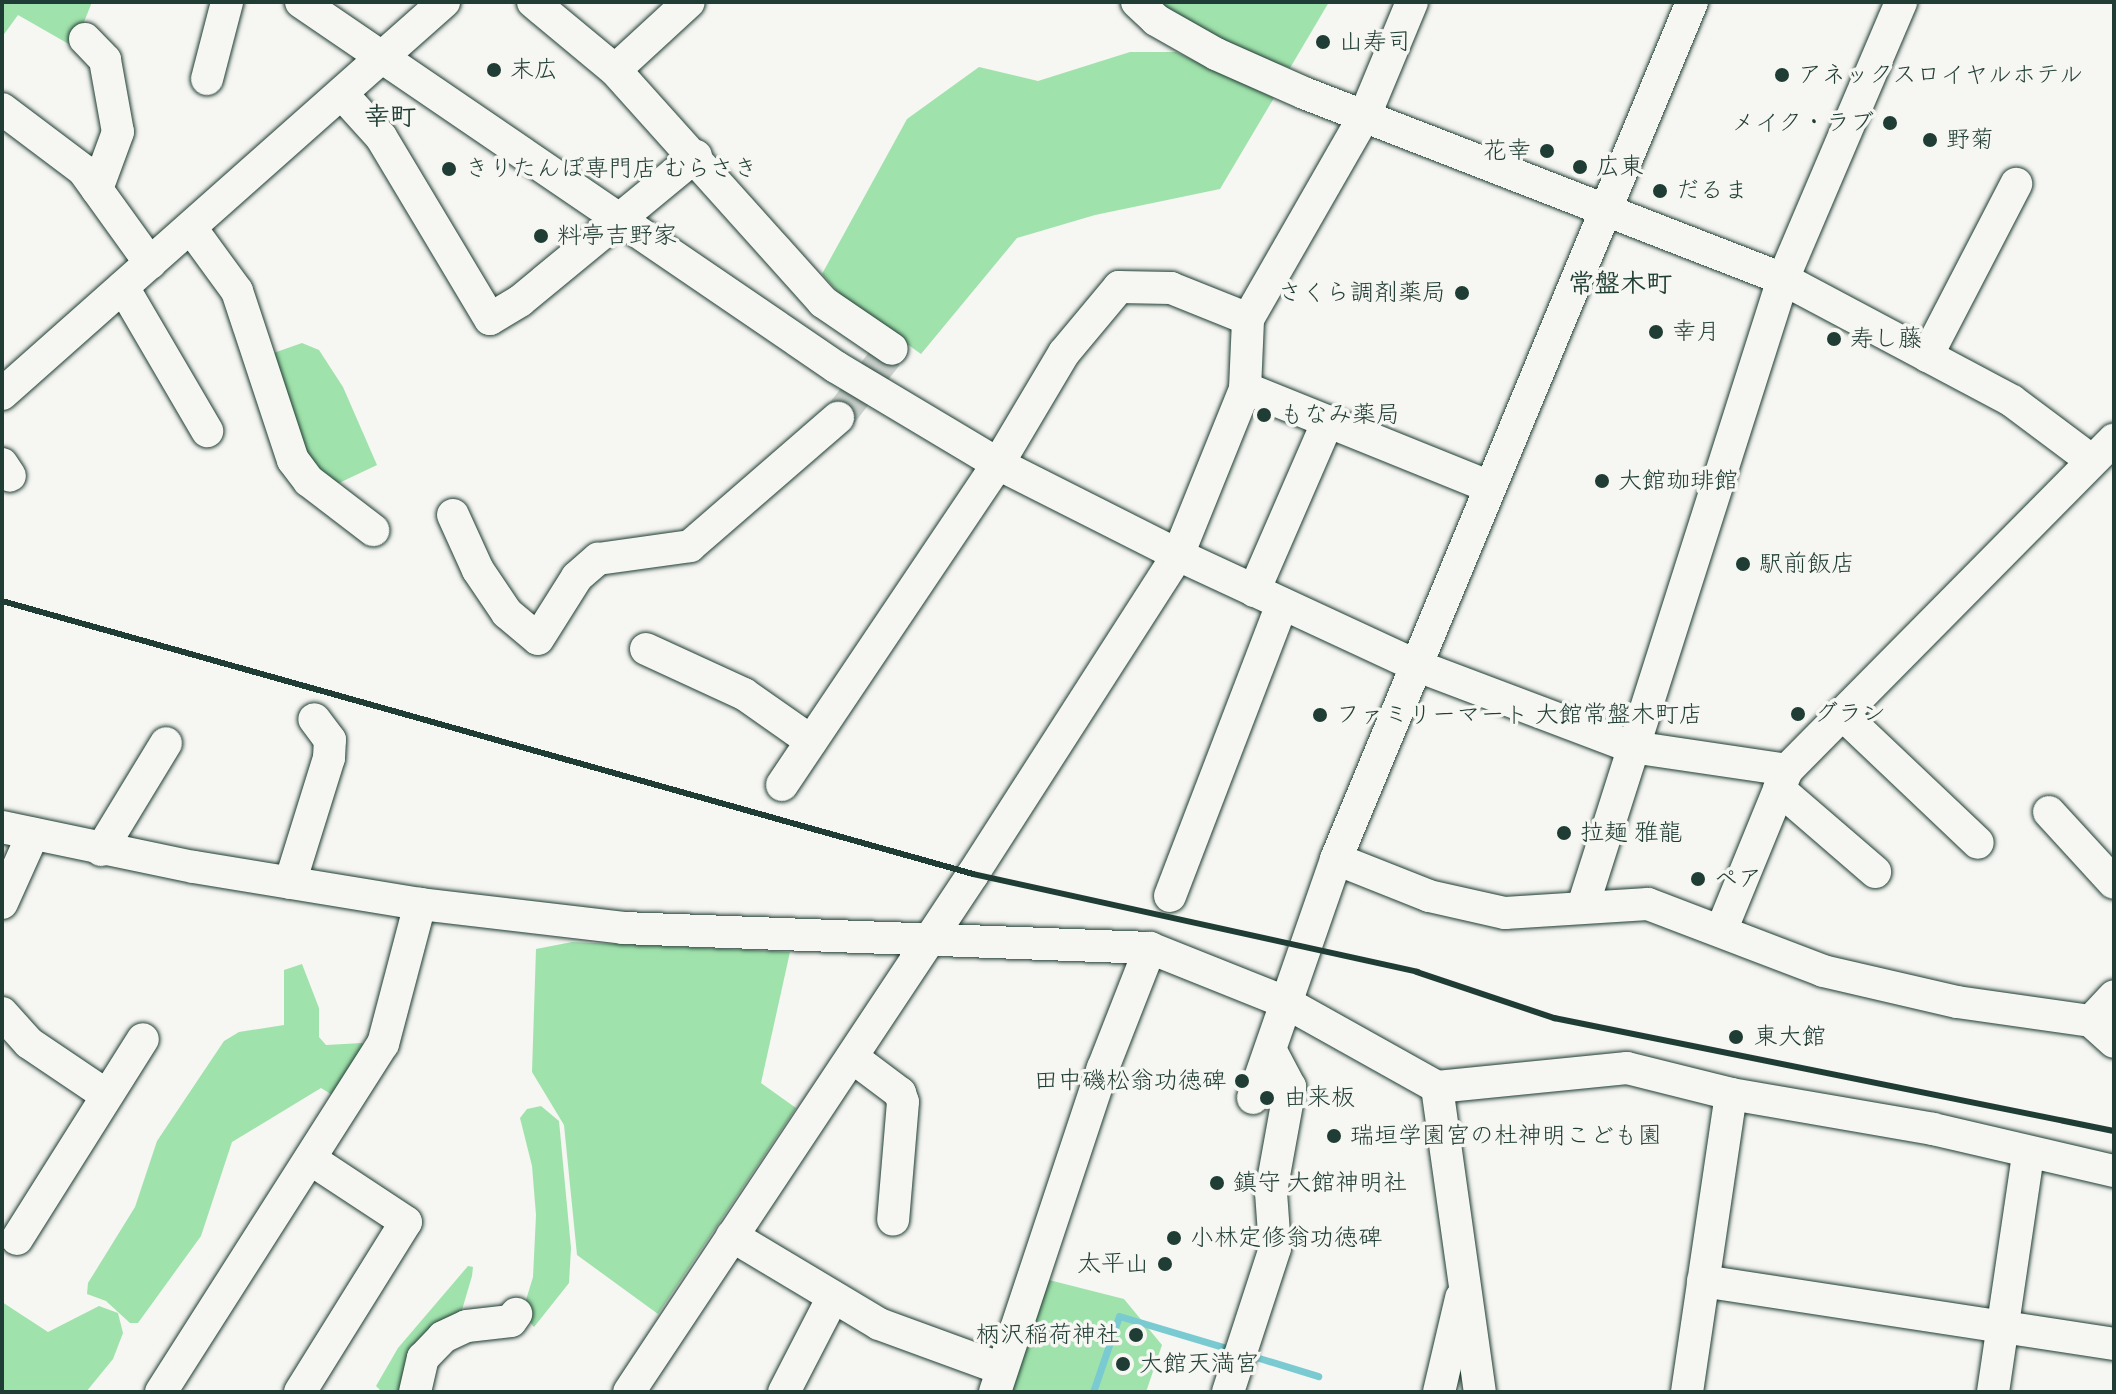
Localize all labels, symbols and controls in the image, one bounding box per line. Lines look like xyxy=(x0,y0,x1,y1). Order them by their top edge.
place label: 山寿司 xyxy=(1339,28,1411,56)
marker: 山寿司 xyxy=(1314,33,1332,51)
place label: 末広 xyxy=(510,56,558,84)
marker: 末広 xyxy=(485,61,503,79)
place label: アネックスロイヤルホテル xyxy=(1798,61,2086,89)
marker: アネックスロイヤルホテル xyxy=(1773,66,1791,84)
district label: 幸町 xyxy=(364,101,416,133)
place label: メイク・ラブ xyxy=(1730,109,1874,137)
marker: メイク・ラブ xyxy=(1881,114,1899,132)
place label: 野菊 xyxy=(1946,126,1994,154)
marker: 野菊 xyxy=(1921,131,1939,149)
place label: 花幸 xyxy=(1483,137,1531,165)
marker: 花幸 xyxy=(1538,142,1556,160)
place label: 広東 xyxy=(1596,153,1644,181)
place label: きりたんぽ専門店 むらさき xyxy=(465,155,759,183)
marker: 広東 xyxy=(1571,158,1589,176)
marker: きりたんぽ専門店 むらさき xyxy=(440,160,458,178)
place label: だるま xyxy=(1676,177,1748,205)
marker: だるま xyxy=(1651,182,1669,200)
place label: 料亭吉野家 xyxy=(557,222,677,250)
marker: 料亭吉野家 xyxy=(532,227,550,245)
district label: 常盤木町 xyxy=(1568,268,1672,300)
place label: さくら調剤薬局 xyxy=(1278,279,1446,307)
marker: さくら調剤薬局 xyxy=(1453,284,1471,302)
place label: 幸月 xyxy=(1672,318,1720,346)
marker: 幸月 xyxy=(1647,323,1665,341)
place label: 寿し藤 xyxy=(1850,325,1922,353)
marker: 寿し藤 xyxy=(1825,330,1843,348)
place label: もなみ薬局 xyxy=(1280,401,1400,429)
marker: もなみ薬局 xyxy=(1255,406,1273,424)
place label: 大館珈琲館 xyxy=(1618,467,1738,495)
marker: 大館珈琲館 xyxy=(1593,472,1611,490)
place label: 駅前飯店 xyxy=(1759,550,1855,578)
marker: 駅前飯店 xyxy=(1734,555,1752,573)
place label: グラン xyxy=(1814,700,1886,728)
place label: ファミリーマート 大館常盤木町店 xyxy=(1336,701,1702,729)
marker: グラン xyxy=(1789,705,1807,723)
marker: ファミリーマート 大館常盤木町店 xyxy=(1311,706,1329,724)
place label: 拉麺 雅龍 xyxy=(1580,819,1682,847)
marker: 拉麺 雅龍 xyxy=(1555,824,1573,842)
place label: ペア xyxy=(1714,865,1762,893)
marker: ペア xyxy=(1689,870,1707,888)
place label: 東大館 xyxy=(1754,1023,1826,1051)
marker: 東大館 xyxy=(1725,1026,1747,1048)
place label: 田中磯松翁功徳碑 xyxy=(1034,1067,1226,1095)
marker: 田中磯松翁功徳碑 xyxy=(1233,1072,1251,1090)
place label: 由来板 xyxy=(1283,1084,1355,1112)
marker: 由来板 xyxy=(1258,1089,1276,1107)
place label: 瑞垣学園宮の杜神明こども園 xyxy=(1350,1122,1662,1150)
marker: 瑞垣学園宮の杜神明こども園 xyxy=(1325,1127,1343,1145)
place label: 鎮守 大館神明社 xyxy=(1233,1169,1407,1197)
marker: 鎮守 大館神明社 xyxy=(1208,1174,1226,1192)
place label: 小林定修翁功徳碑 xyxy=(1190,1224,1382,1252)
marker: 小林定修翁功徳碑 xyxy=(1165,1229,1183,1247)
place label: 太平山 xyxy=(1077,1250,1149,1278)
marker: 太平山 xyxy=(1156,1255,1174,1273)
place label: 柄沢稲荷神社 xyxy=(976,1321,1120,1349)
marker: 柄沢稲荷神社 xyxy=(1127,1326,1145,1344)
place label: 大館天満宮 xyxy=(1139,1350,1259,1378)
marker: 大館天満宮 xyxy=(1114,1355,1132,1373)

